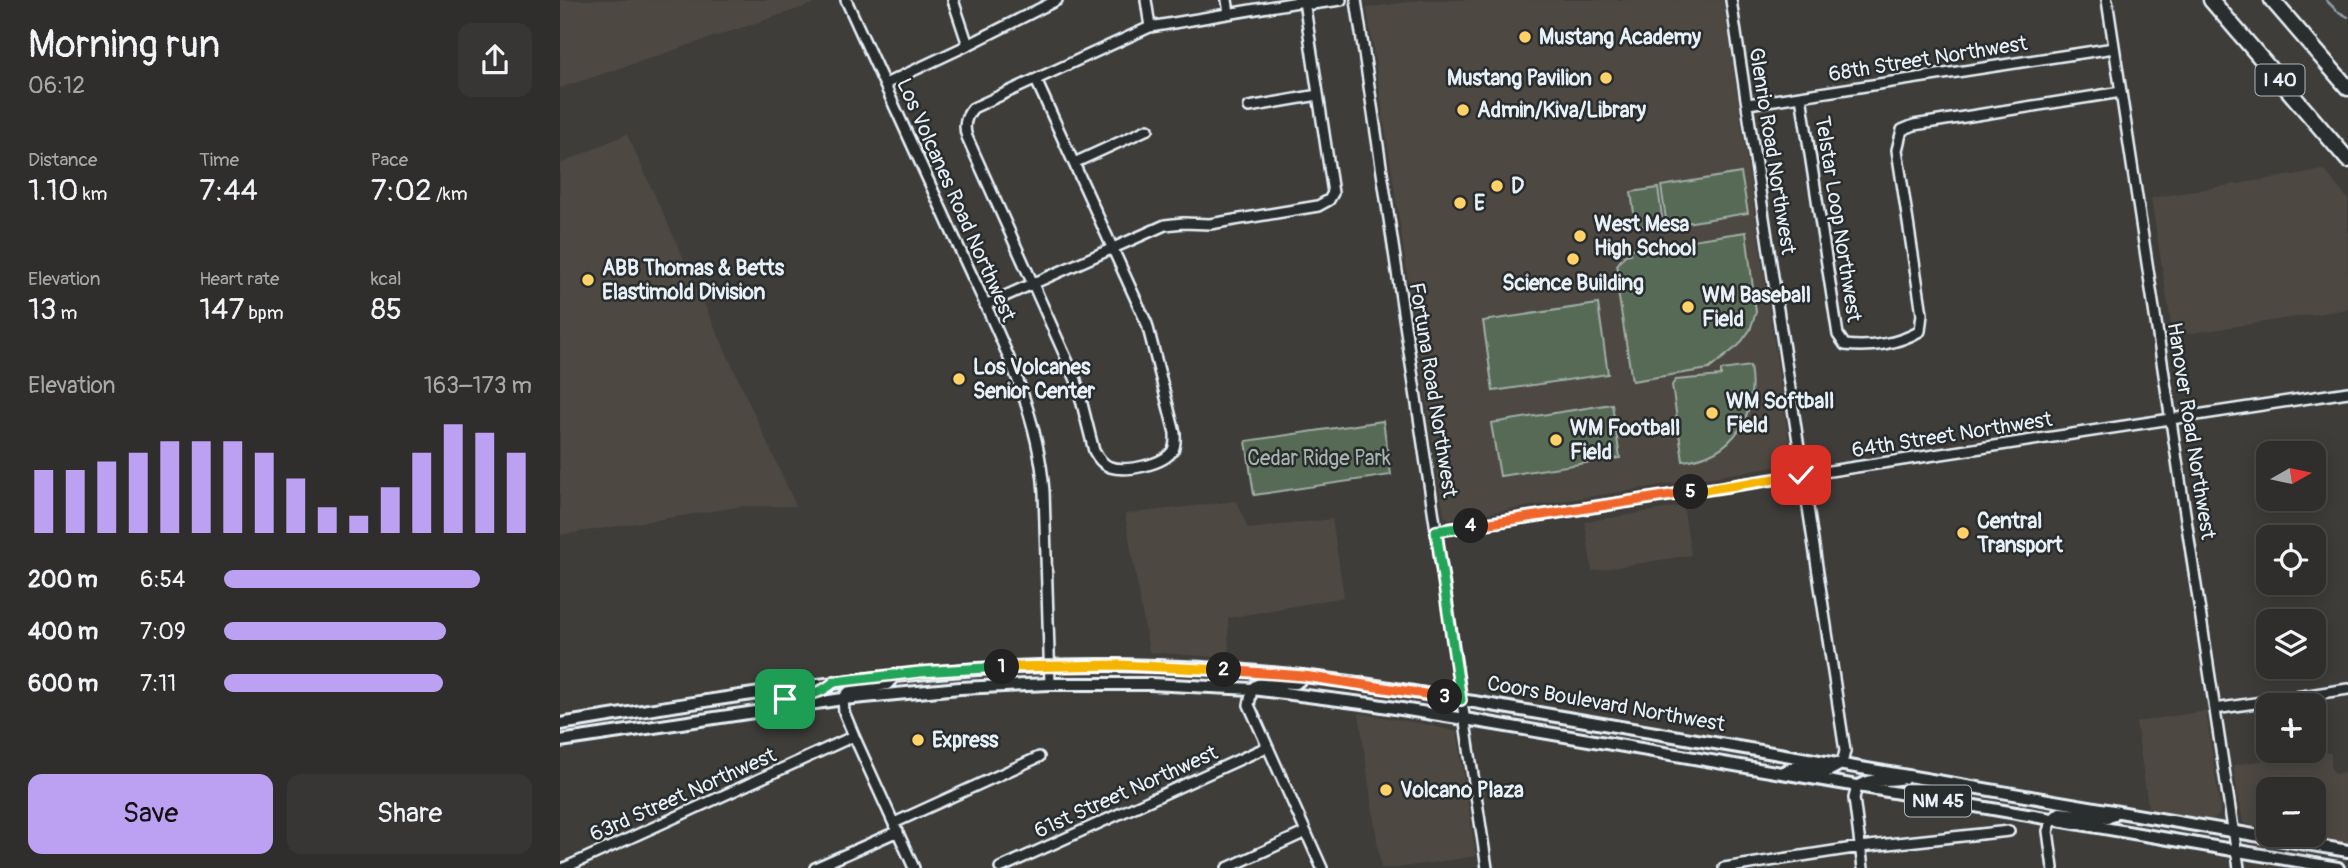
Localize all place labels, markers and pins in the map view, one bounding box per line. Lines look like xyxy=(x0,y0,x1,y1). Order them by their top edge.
place label: Mustang Academy xyxy=(1539,24,1701,51)
marker: Mustang Academy xyxy=(1517,29,1533,45)
place label: Mustang Pavilion xyxy=(1447,65,1592,92)
marker: Mustang Pavilion xyxy=(1598,70,1614,86)
place label: Admin/Kiva/Library xyxy=(1477,97,1646,124)
marker: Admin/Kiva/Library xyxy=(1455,102,1471,118)
place label: D xyxy=(1511,173,1524,200)
marker: D xyxy=(1489,178,1505,194)
place label: E xyxy=(1474,190,1485,217)
marker: E xyxy=(1452,195,1468,211)
place label: West Mesa High School xyxy=(1594,211,1697,262)
marker: West Mesa High School xyxy=(1572,228,1588,244)
marker: Science Building xyxy=(1565,251,1581,267)
place label: ABB Thomas & Betts Elastimold Division xyxy=(602,255,785,306)
place label: Science Building xyxy=(1502,270,1644,297)
marker: ABB Thomas & Betts Elastimold Division xyxy=(580,272,596,288)
place label: WM Baseball Field xyxy=(1702,282,1811,333)
marker: WM Baseball Field xyxy=(1680,299,1696,315)
place label: Los Volcanes Senior Center xyxy=(973,354,1096,405)
marker: Los Volcanes Senior Center xyxy=(951,371,967,387)
place label: WM Softball Field xyxy=(1726,388,1834,439)
marker: WM Softball Field xyxy=(1704,405,1720,421)
place label: WM Football Field xyxy=(1570,415,1680,466)
marker: WM Football Field xyxy=(1548,432,1564,448)
pin xyxy=(1771,445,1831,505)
pin: 5 xyxy=(1674,475,1708,510)
pin: 4 xyxy=(1454,508,1488,544)
place label: Central Transport xyxy=(1976,508,2063,559)
marker: Central Transport xyxy=(1955,525,1971,541)
pin: 1 xyxy=(984,650,1020,684)
pin: 2 xyxy=(1206,652,1242,688)
pin xyxy=(755,669,815,729)
pin: 3 xyxy=(1428,680,1463,714)
place label: Express xyxy=(932,727,999,754)
marker: Express xyxy=(910,732,926,748)
place label: Volcano Plaza xyxy=(1400,777,1524,804)
marker: Volcano Plaza xyxy=(1378,782,1394,798)

